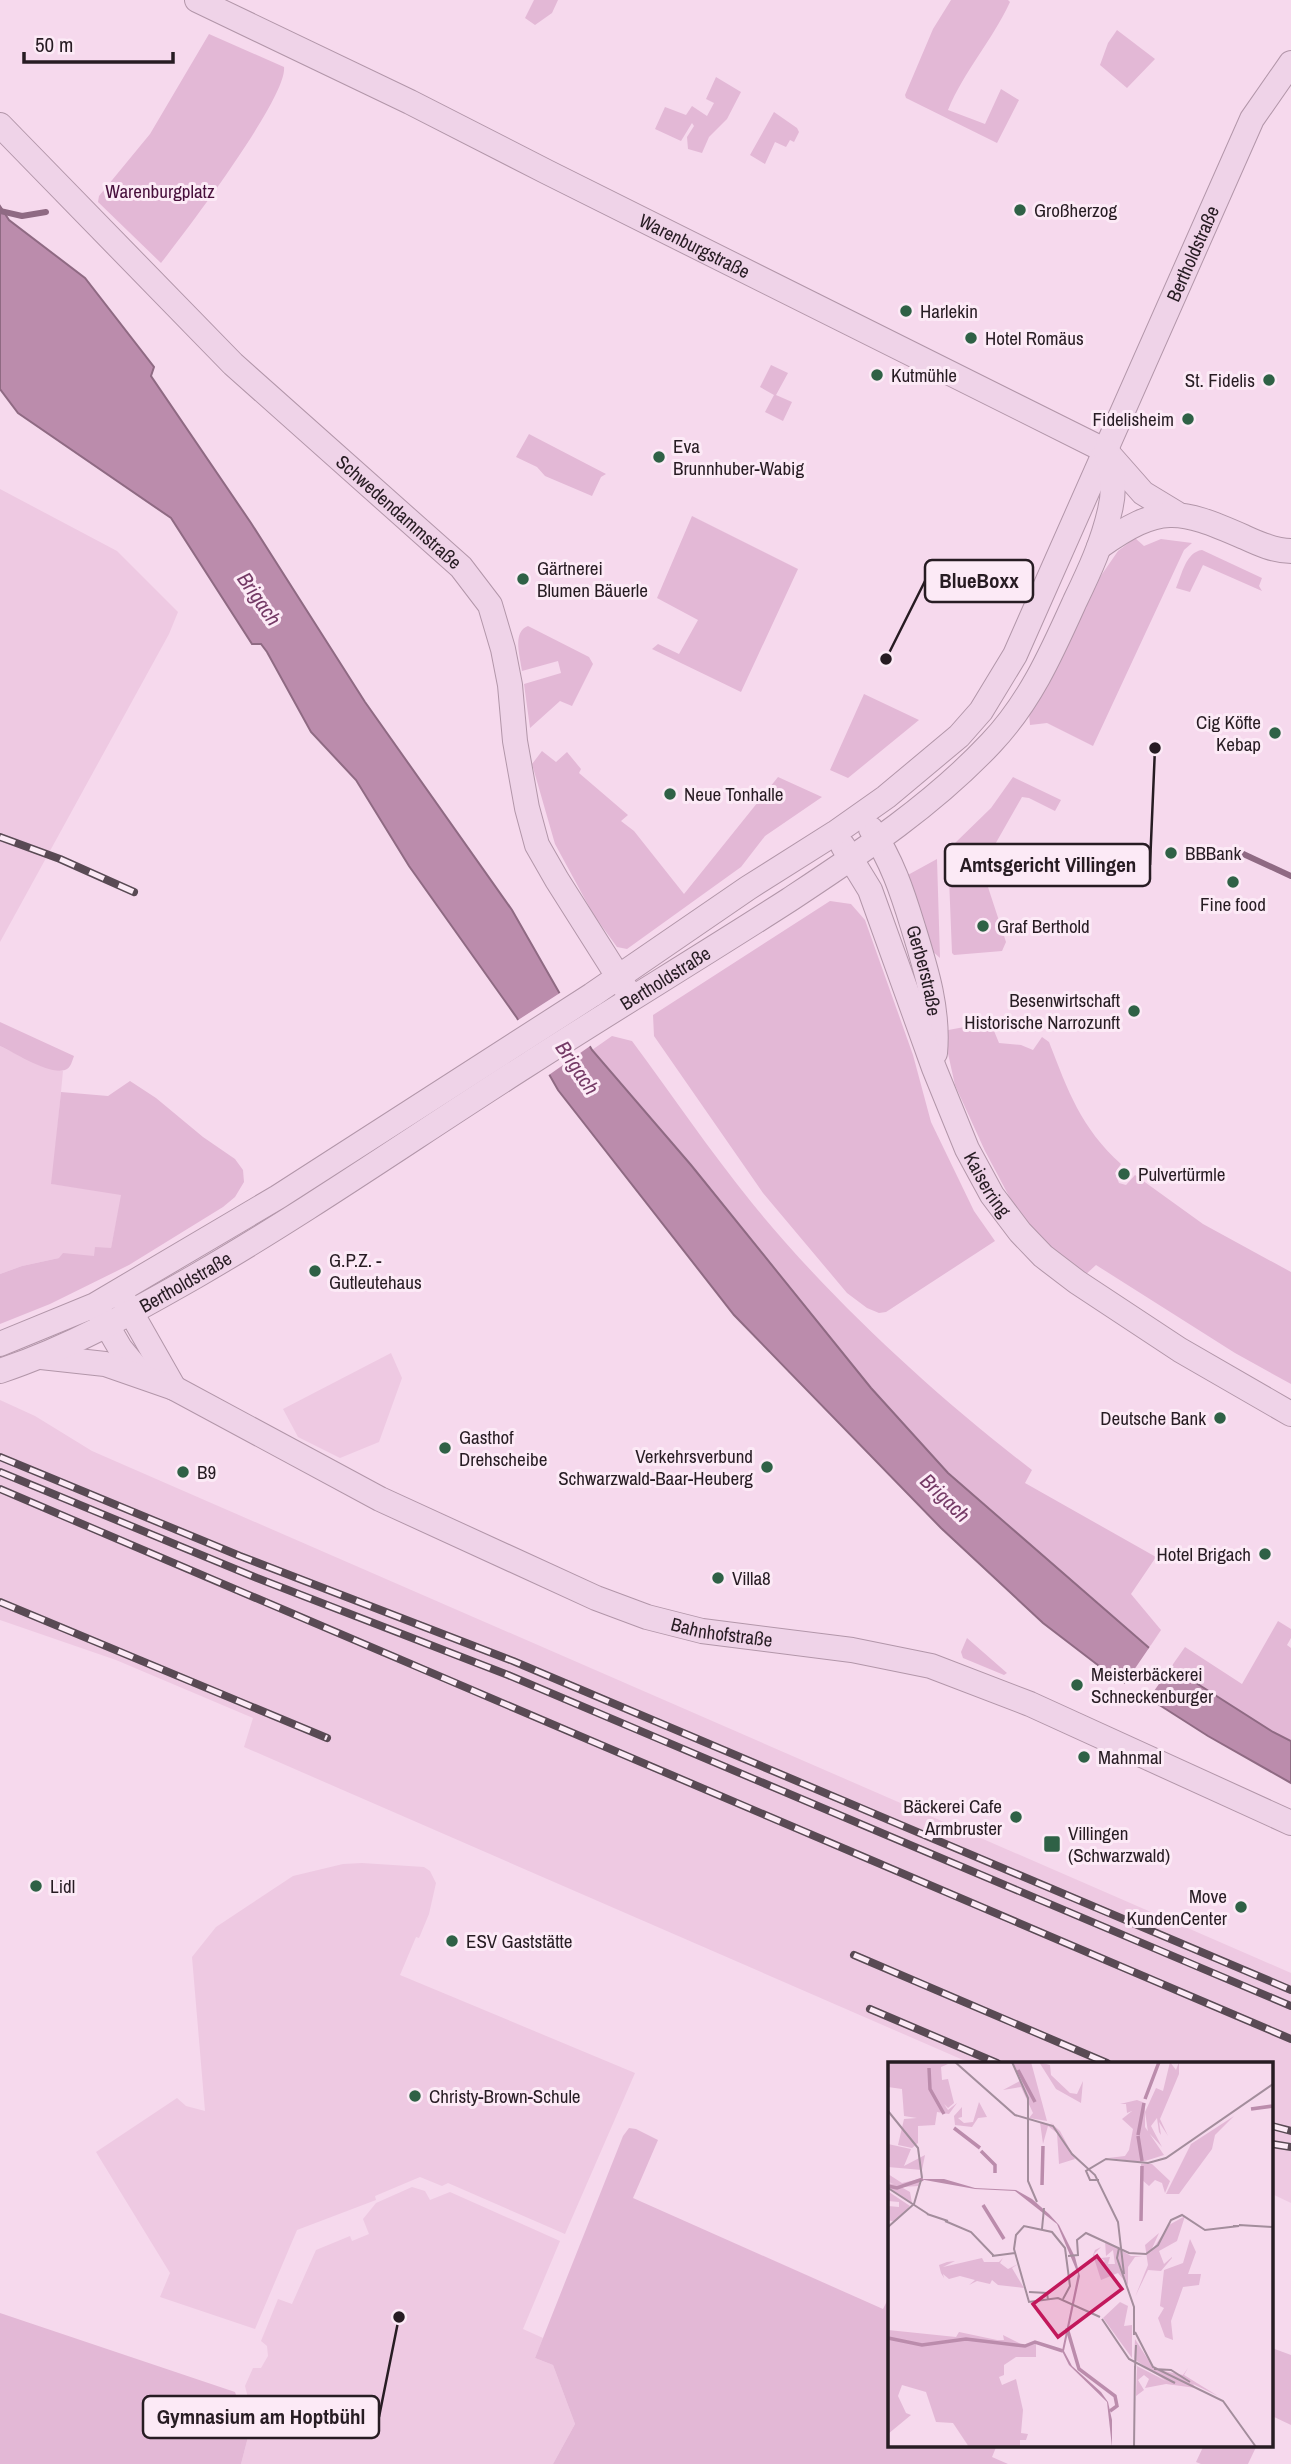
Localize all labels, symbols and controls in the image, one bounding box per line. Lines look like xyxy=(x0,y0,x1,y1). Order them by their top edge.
scale bar xyxy=(24,21,173,65)
text: 50 m xyxy=(35,30,73,59)
park label: Warenburgplatz xyxy=(105,178,215,204)
place label: Großherzog xyxy=(1034,197,1117,223)
street label: Bertholdstraße xyxy=(1160,201,1225,306)
marker: Großherzog xyxy=(1012,202,1028,218)
street label: Warenburgstraße xyxy=(635,207,754,284)
place label: Harlekin xyxy=(920,298,978,324)
marker: Harlekin xyxy=(898,303,914,319)
place label: Hotel Romäus xyxy=(985,325,1084,351)
marker: Hotel Romäus xyxy=(963,330,979,346)
place label: Kutmühle xyxy=(891,362,957,388)
marker: Kutmühle xyxy=(869,367,885,383)
place label: St. Fidelis xyxy=(1185,367,1255,393)
marker: St. Fidelis xyxy=(1261,372,1277,388)
place label: Fidelisheim xyxy=(1093,406,1174,432)
marker: Fidelisheim xyxy=(1180,411,1196,427)
place label: Eva Brunnhuber-Wabig xyxy=(673,433,804,481)
street label: Schwedendammstraße xyxy=(330,449,467,575)
marker: Eva Brunnhuber-Wabig xyxy=(651,449,667,465)
place label: Gärtnerei Blumen Bäuerle xyxy=(537,555,648,603)
callout: BlueBoxx xyxy=(925,560,1033,602)
water label: Brigach xyxy=(231,566,288,631)
text: BlueBoxx xyxy=(939,566,1019,595)
marker: Gärtnerei Blumen Bäuerle xyxy=(515,571,531,587)
place label: Cig Köfte Kebap xyxy=(1196,709,1261,757)
marker: Cig Köfte Kebap xyxy=(1267,725,1283,741)
place label: Neue Tonhalle xyxy=(684,781,783,807)
marker: Neue Tonhalle xyxy=(662,786,678,802)
place label: BBBank xyxy=(1185,840,1242,866)
callout: Amtsgericht Villingen xyxy=(945,844,1150,886)
marker: BBBank xyxy=(1163,845,1179,861)
text: Amtsgericht Villingen xyxy=(960,850,1136,879)
marker: Fine food xyxy=(1225,874,1241,890)
place label: Fine food xyxy=(1200,891,1266,917)
place label: Graf Berthold xyxy=(997,913,1090,939)
marker: Graf Berthold xyxy=(975,918,991,934)
street label: Gerberstraße xyxy=(900,922,948,1017)
street label: Bertholdstraße xyxy=(615,940,715,1016)
place label: Besenwirtschaft Historische Narrozunft xyxy=(964,987,1121,1035)
marker: Besenwirtschaft Historische Narrozunft xyxy=(1126,1003,1142,1019)
water label: Brigach xyxy=(549,1035,606,1100)
street label: Kaiserring xyxy=(958,1147,1017,1223)
place label: Pulvertürmle xyxy=(1138,1161,1225,1187)
marker: Pulvertürmle xyxy=(1116,1166,1132,1182)
street label: Bertholdstraße xyxy=(135,1245,236,1318)
place label: G.P.Z. - Gutleutehaus xyxy=(329,1247,422,1295)
marker: G.P.Z. - Gutleutehaus xyxy=(307,1263,323,1279)
place label: Deutsche Bank xyxy=(1100,1405,1206,1431)
marker: Deutsche Bank xyxy=(1212,1410,1228,1426)
place label: Gasthof Drehscheibe xyxy=(459,1424,547,1472)
marker: Gasthof Drehscheibe xyxy=(437,1440,453,1456)
place label: Verkehrsverbund Schwarzwald-Baar-Heuberg xyxy=(558,1443,753,1491)
place label: B9 xyxy=(197,1459,216,1485)
marker: Verkehrsverbund Schwarzwald-Baar-Heuberg xyxy=(759,1459,775,1475)
marker: B9 xyxy=(175,1464,191,1480)
water label: Brigach xyxy=(914,1467,977,1529)
place label: Hotel Brigach xyxy=(1157,1541,1251,1567)
marker: Hotel Brigach xyxy=(1257,1546,1273,1562)
place label: Villa8 xyxy=(732,1565,771,1591)
marker: Villa8 xyxy=(710,1570,726,1586)
street label: Bahnhofstraße xyxy=(668,1611,774,1653)
place label: Meisterbäckerei Schneckenburger xyxy=(1091,1661,1214,1709)
marker: Meisterbäckerei Schneckenburger xyxy=(1069,1677,1085,1693)
place label: Mahnmal xyxy=(1098,1744,1162,1770)
marker: Mahnmal xyxy=(1076,1749,1092,1765)
place label: Bäckerei Cafe Armbruster xyxy=(903,1793,1003,1841)
marker: Bäckerei Cafe Armbruster xyxy=(1008,1809,1024,1825)
place label: Villingen (Schwarzwald) xyxy=(1068,1820,1170,1868)
marker: Villingen (Schwarzwald) xyxy=(1042,1834,1062,1854)
place label: Lidl xyxy=(50,1873,75,1899)
marker: Lidl xyxy=(28,1878,44,1894)
place label: Move KundenCenter xyxy=(1127,1883,1228,1931)
marker: Move KundenCenter xyxy=(1233,1899,1249,1915)
place label: ESV Gaststätte xyxy=(466,1928,573,1954)
marker: ESV Gaststätte xyxy=(444,1933,460,1949)
inset map xyxy=(888,2062,1274,2446)
place label: Christy-Brown-Schule xyxy=(429,2083,581,2109)
marker: Christy-Brown-Schule xyxy=(407,2088,423,2104)
callout: Gymnasium am Hoptbühl xyxy=(143,2396,379,2438)
text: Gymnasium am Hoptbühl xyxy=(157,2402,365,2431)

